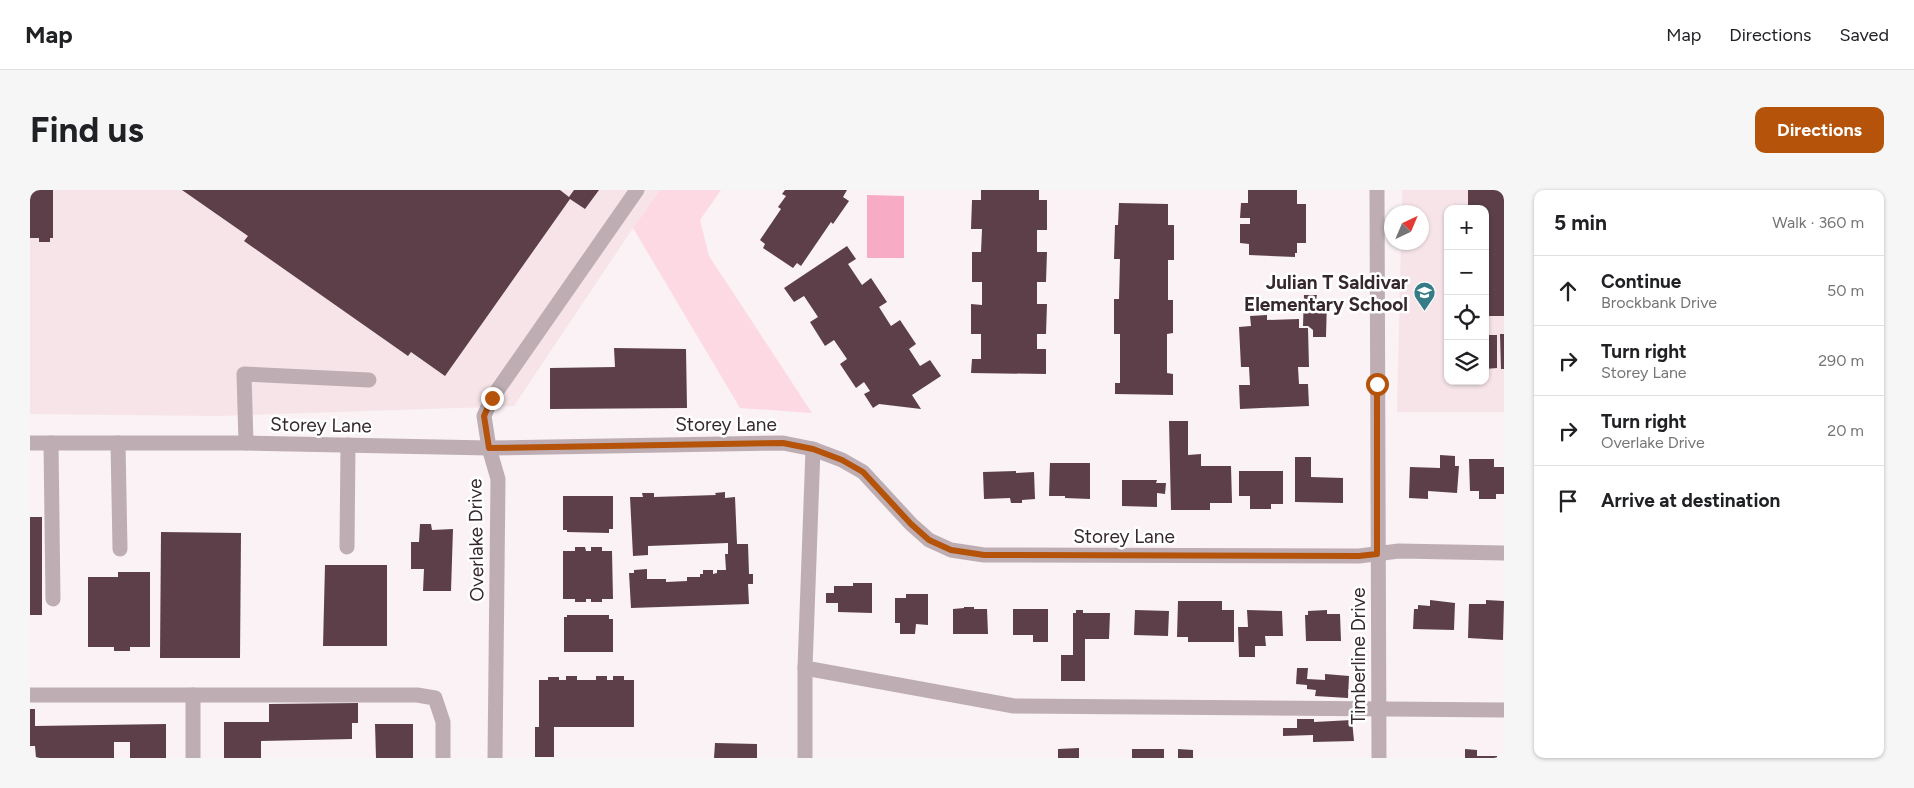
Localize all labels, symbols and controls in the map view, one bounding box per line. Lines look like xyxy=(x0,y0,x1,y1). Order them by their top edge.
text: Map xyxy=(25,20,73,49)
text: Map xyxy=(1666,24,1701,46)
text: Directions xyxy=(1729,24,1811,46)
text: Saved xyxy=(1839,24,1889,46)
button: Directions xyxy=(1755,107,1884,153)
text: Find us xyxy=(30,109,144,151)
north arrow xyxy=(1384,205,1429,250)
map controls xyxy=(1444,205,1489,385)
button: + xyxy=(1444,205,1489,250)
text: 5 min xyxy=(1554,210,1607,235)
text: Walk · 360 m xyxy=(1772,213,1864,232)
button: − xyxy=(1444,250,1489,295)
text: Continue xyxy=(1601,270,1681,293)
place label: Julian T Saldivar Elementary School xyxy=(1244,271,1408,316)
icon: ahead xyxy=(1554,277,1582,305)
school or university icon: Julian T Saldivar Elementary School xyxy=(1412,281,1436,312)
text: 50 m xyxy=(1827,281,1864,300)
text: Brockbank Drive xyxy=(1601,293,1717,312)
button: locate xyxy=(1444,295,1489,340)
button: layers xyxy=(1444,340,1489,385)
text: Turn right xyxy=(1601,340,1687,363)
icon: right xyxy=(1554,347,1582,375)
text: 290 m xyxy=(1818,351,1864,370)
text: Storey Lane xyxy=(1601,363,1687,382)
route start xyxy=(1366,373,1389,396)
route end xyxy=(481,387,504,410)
text: Turn right xyxy=(1601,410,1687,433)
street label: Storey Lane xyxy=(270,413,372,437)
street label: Storey Lane xyxy=(675,413,777,436)
icon: right xyxy=(1554,417,1582,445)
text: 20 m xyxy=(1827,421,1864,440)
text: Overlake Drive xyxy=(1601,433,1705,452)
street label: Overlake Drive xyxy=(463,478,489,602)
icon: arrive xyxy=(1554,487,1582,515)
text: Arrive at destination xyxy=(1601,489,1780,512)
street label: Storey Lane xyxy=(1073,525,1175,548)
street label: Timberline Drive xyxy=(1347,587,1370,725)

